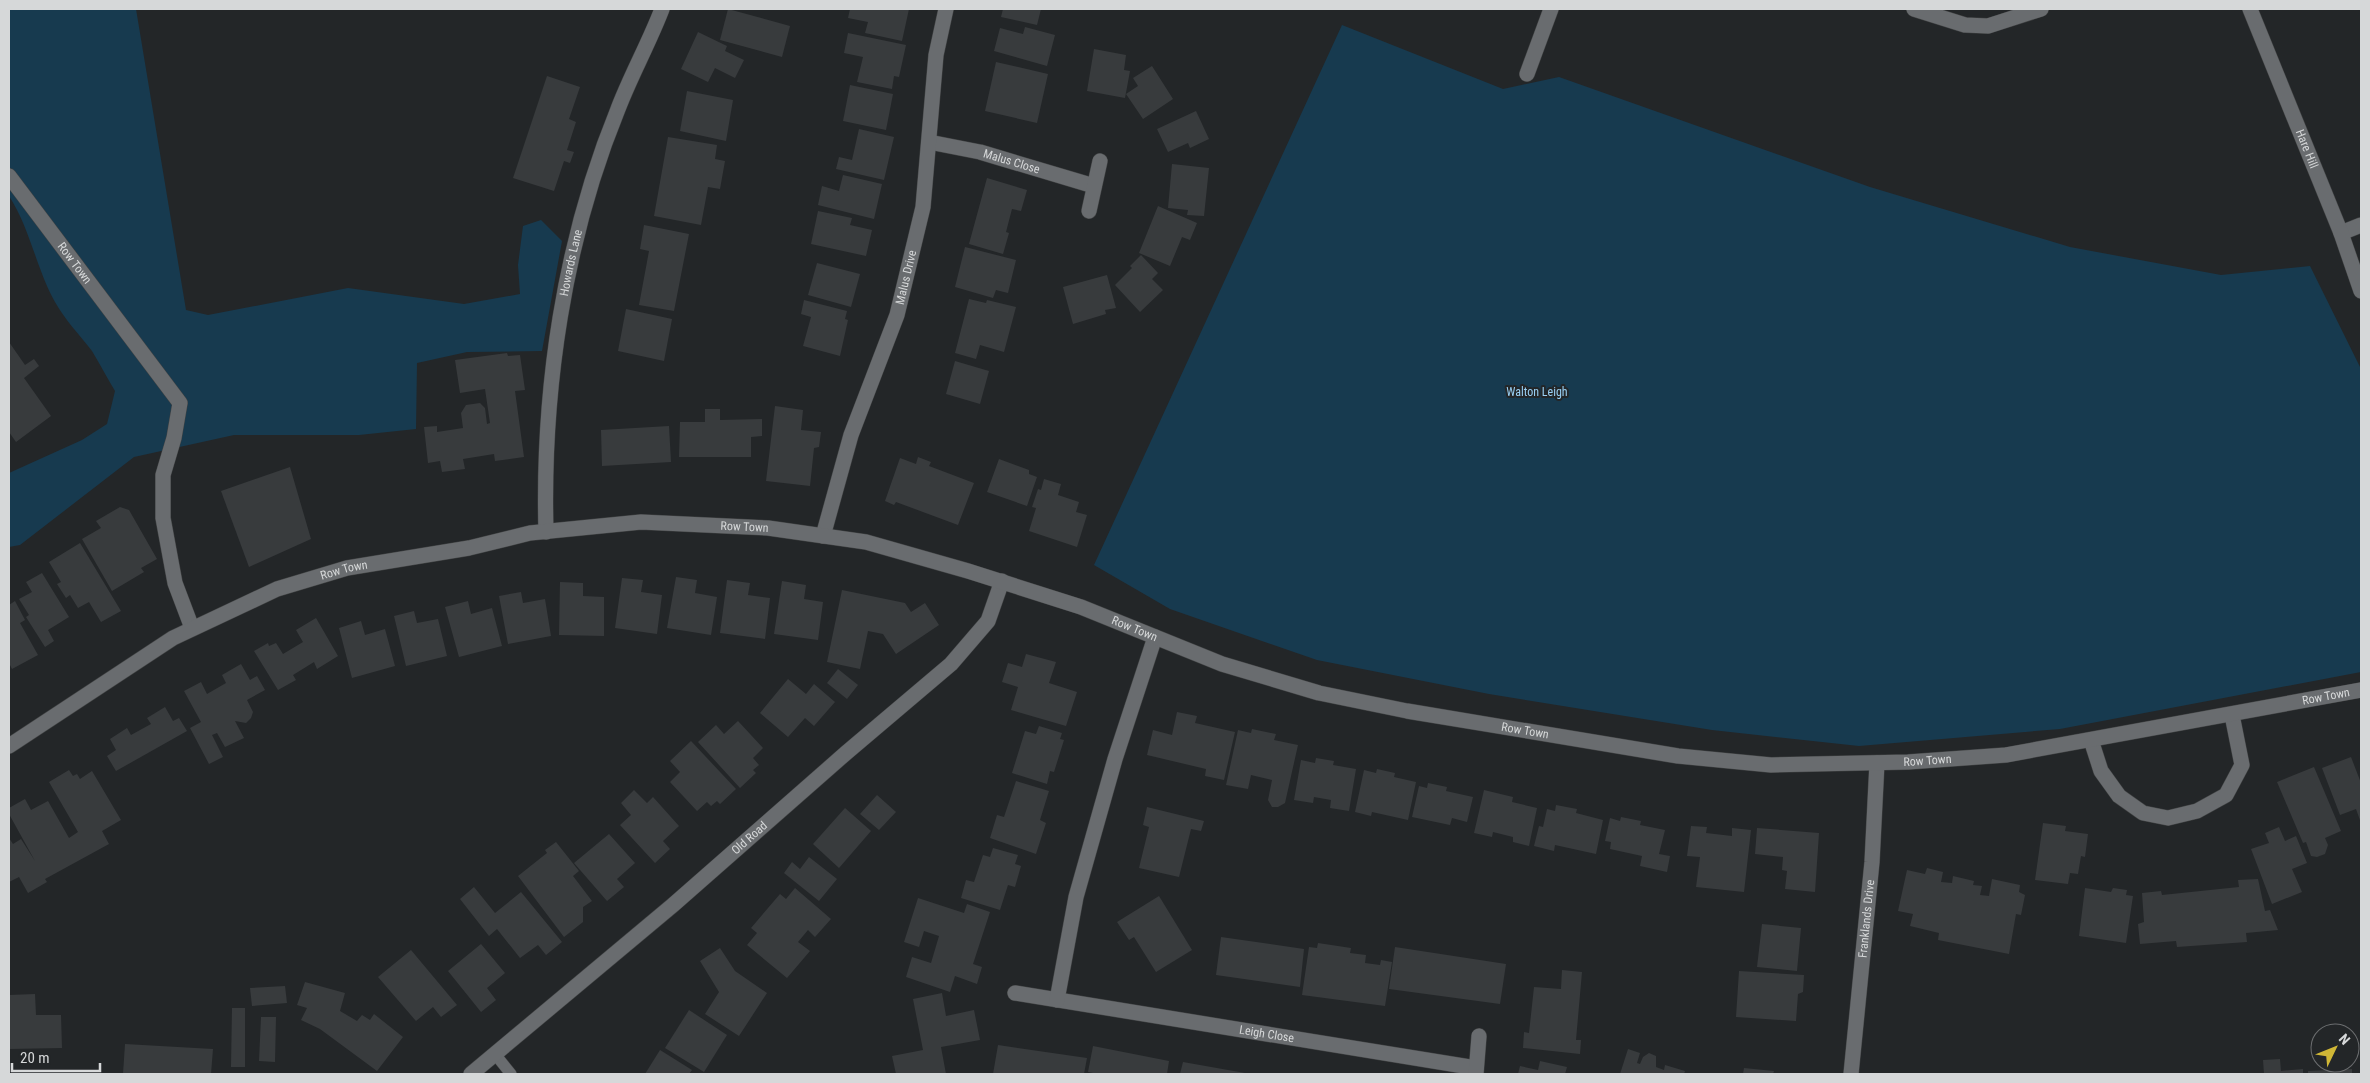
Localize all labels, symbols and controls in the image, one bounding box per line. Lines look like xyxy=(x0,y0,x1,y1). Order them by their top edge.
street label: Hare Hill xyxy=(2293,127,2321,170)
street label: Malus Close xyxy=(982,146,1042,177)
street label: Howards Lane xyxy=(557,228,585,297)
street label: Row Town xyxy=(55,240,95,287)
street label: Malus Drive xyxy=(893,248,919,306)
park label: Walton Leigh xyxy=(1506,385,1568,399)
street label: Row Town xyxy=(720,519,769,535)
street label: Row Town xyxy=(319,558,369,583)
street label: Row Town xyxy=(1110,613,1160,644)
street label: Row Town xyxy=(2301,685,2351,708)
street label: Row Town xyxy=(1500,720,1550,741)
street label: Row Town xyxy=(1903,752,1952,769)
street label: Old Road xyxy=(729,819,770,857)
street label: Franklands Drive xyxy=(1856,879,1877,959)
street label: Leigh Close xyxy=(1238,1023,1295,1045)
north arrow xyxy=(2310,1023,2360,1073)
text: N xyxy=(2336,1031,2353,1048)
scale bar xyxy=(12,1040,100,1072)
text: 20 m xyxy=(20,1049,50,1067)

